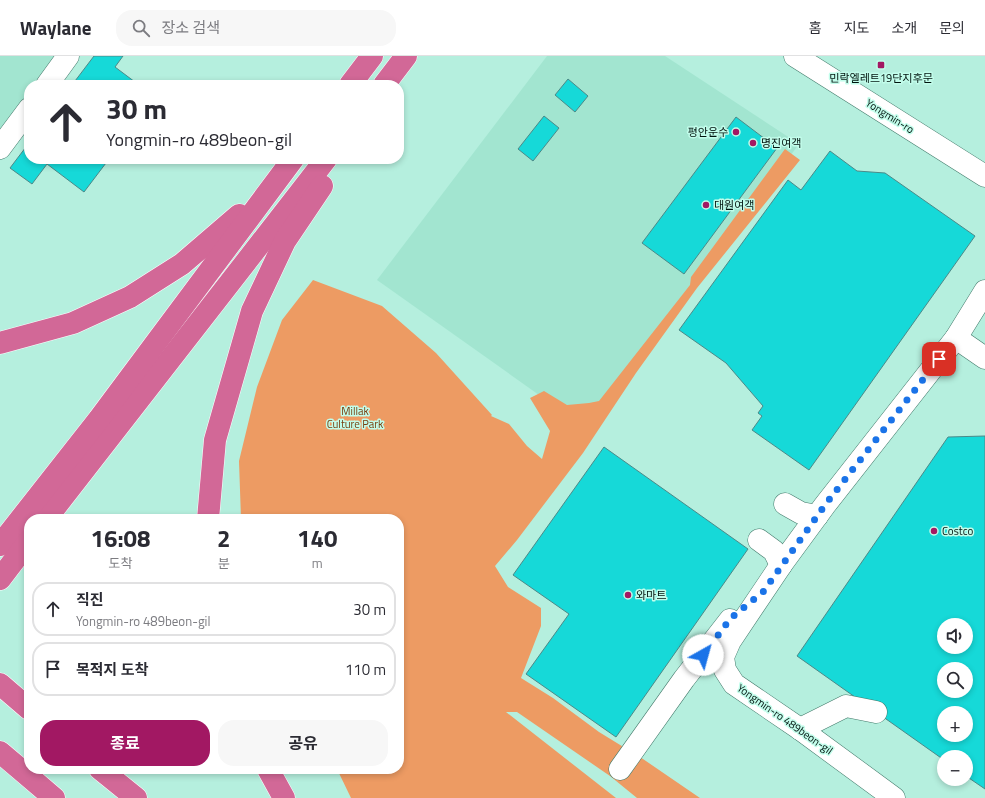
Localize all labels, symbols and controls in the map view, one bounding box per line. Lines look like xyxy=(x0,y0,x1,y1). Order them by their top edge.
search box xyxy=(116,10,396,46)
text: Waylane xyxy=(20,13,92,42)
text: 장소 검색 xyxy=(162,16,220,39)
icon: search xyxy=(130,17,152,39)
text: 홈 xyxy=(809,17,822,38)
text: 지도 xyxy=(844,17,869,38)
text: 소개 xyxy=(891,17,917,38)
text: 문의 xyxy=(939,17,965,38)
marker: 민락엘레트19단지후문 xyxy=(876,60,886,70)
place label: 민락엘레트19단지후문 xyxy=(829,70,933,86)
text: 30 m xyxy=(106,87,167,130)
street label: Yongmin-ro xyxy=(863,95,917,137)
icon: ahead xyxy=(40,96,92,148)
place label: 평안운수 xyxy=(688,124,728,140)
text: Yongmin-ro 489beon-gil xyxy=(106,126,292,153)
marker: 평안운수 xyxy=(731,127,741,137)
place label: 명진여객 xyxy=(761,135,801,151)
marker: 명진여객 xyxy=(748,138,758,148)
place label: 대원여객 xyxy=(714,197,754,213)
marker: 대원여객 xyxy=(701,200,711,210)
pin xyxy=(922,342,956,376)
icon: arrive xyxy=(928,348,950,370)
park label: Millak Culture Park xyxy=(327,403,384,432)
text: 16:08 xyxy=(91,520,150,556)
text: 2 xyxy=(217,520,231,556)
text: 140 xyxy=(297,520,337,556)
place label: Costco xyxy=(942,523,973,539)
marker: Costco xyxy=(929,526,939,536)
text: 도착 xyxy=(109,553,132,573)
text: 분 xyxy=(218,553,230,573)
text: m xyxy=(312,553,323,573)
place label: 와마트 xyxy=(636,587,666,603)
text: 직진 xyxy=(76,588,104,611)
marker: 와마트 xyxy=(623,590,633,600)
icon: ahead xyxy=(42,598,64,620)
text: 30 m xyxy=(353,598,386,621)
text: Yongmin-ro 489beon-gil xyxy=(76,611,210,631)
map controls xyxy=(937,618,973,786)
button: sound xyxy=(937,618,973,654)
position arrow xyxy=(682,634,724,676)
icon: arrive xyxy=(42,658,64,680)
text: 목적지 도착 xyxy=(76,658,148,681)
text: 110 m xyxy=(345,658,386,681)
button: search xyxy=(937,662,973,698)
street label: Yongmin-ro 489beon-gil xyxy=(734,680,836,758)
button: + xyxy=(937,706,973,742)
button: 종료 xyxy=(40,720,210,766)
button: 공유 xyxy=(218,720,388,766)
button: − xyxy=(937,750,973,786)

